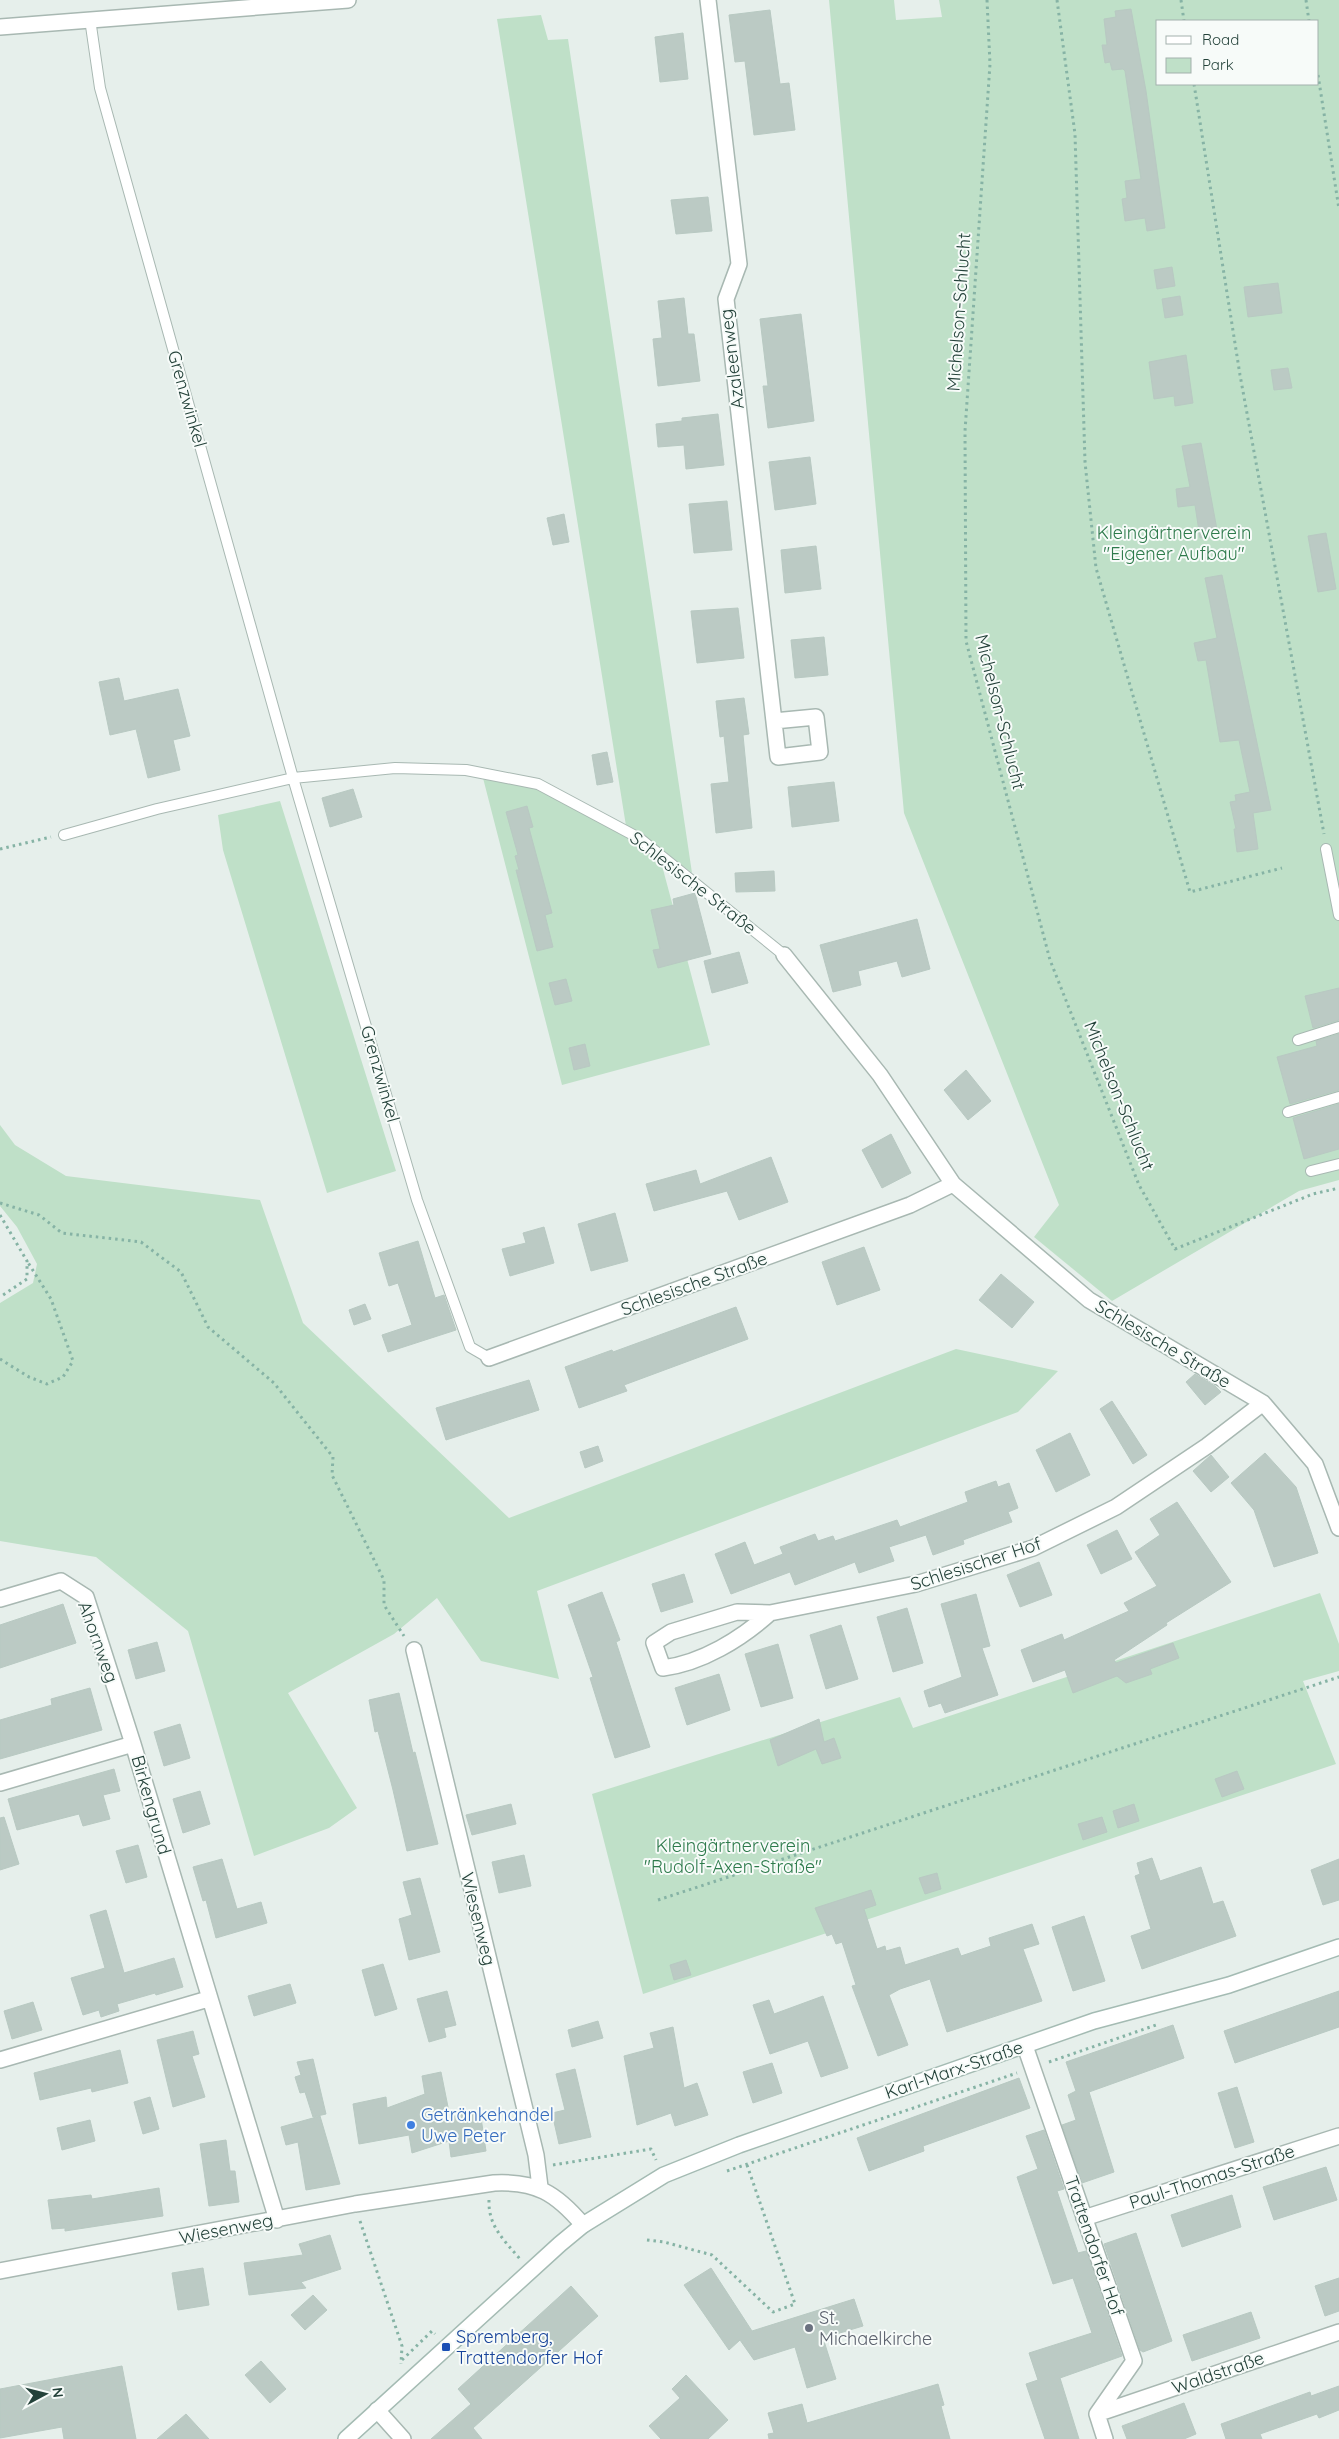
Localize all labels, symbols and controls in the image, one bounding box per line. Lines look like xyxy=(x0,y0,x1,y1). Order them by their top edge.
legend xyxy=(1156,20,1319,85)
text: Road xyxy=(1202,30,1239,49)
text: Park xyxy=(1202,55,1234,74)
street label: Michelson-Schlucht xyxy=(941,232,976,392)
street label: Azaleenweg xyxy=(714,308,749,410)
street label: Grenzwinkel xyxy=(163,348,212,450)
park label: Kleingärtnerverein "Eigener Aufbau" xyxy=(1097,521,1251,565)
street label: Michelson-Schlucht xyxy=(970,632,1031,792)
street label: Schlesische Straße xyxy=(626,826,761,939)
street label: Michelson-Schlucht xyxy=(1079,1018,1160,1174)
street label: Grenzwinkel xyxy=(356,1023,405,1125)
street label: Schlesische Straße xyxy=(617,1246,770,1321)
street label: Schlesische Straße xyxy=(1091,1294,1235,1393)
street label: Schlesischer Hof xyxy=(907,1531,1045,1596)
street label: Ahornweg xyxy=(73,1598,124,1686)
street label: Birkengrund xyxy=(126,1753,177,1857)
park label: Kleingärtnerverein "Rudolf-Axen-Straße" xyxy=(644,1834,822,1878)
street label: Wiesenweg xyxy=(456,1870,501,1968)
street label: Karl-Marx-Straße xyxy=(882,2035,1026,2104)
place label: Getränkehandel Uwe Peter xyxy=(421,2103,554,2147)
marker: Getränkehandel Uwe Peter xyxy=(405,2119,417,2131)
street label: Paul-Thomas-Straße xyxy=(1126,2139,1297,2214)
street label: Trattendorfer Hof xyxy=(1060,2173,1129,2320)
street label: Wiesenweg xyxy=(177,2208,275,2249)
place label: St. Michaelkirche xyxy=(819,2306,932,2350)
marker: St. Michaelkirche xyxy=(803,2322,815,2334)
place label: Spremberg, Trattendorfer Hof xyxy=(456,2325,603,2369)
marker: Spremberg, Trattendorfer Hof xyxy=(440,2341,452,2353)
street label: Waldstraße xyxy=(1169,2346,1267,2399)
north arrow xyxy=(20,2369,70,2419)
text: N xyxy=(48,2386,67,2399)

